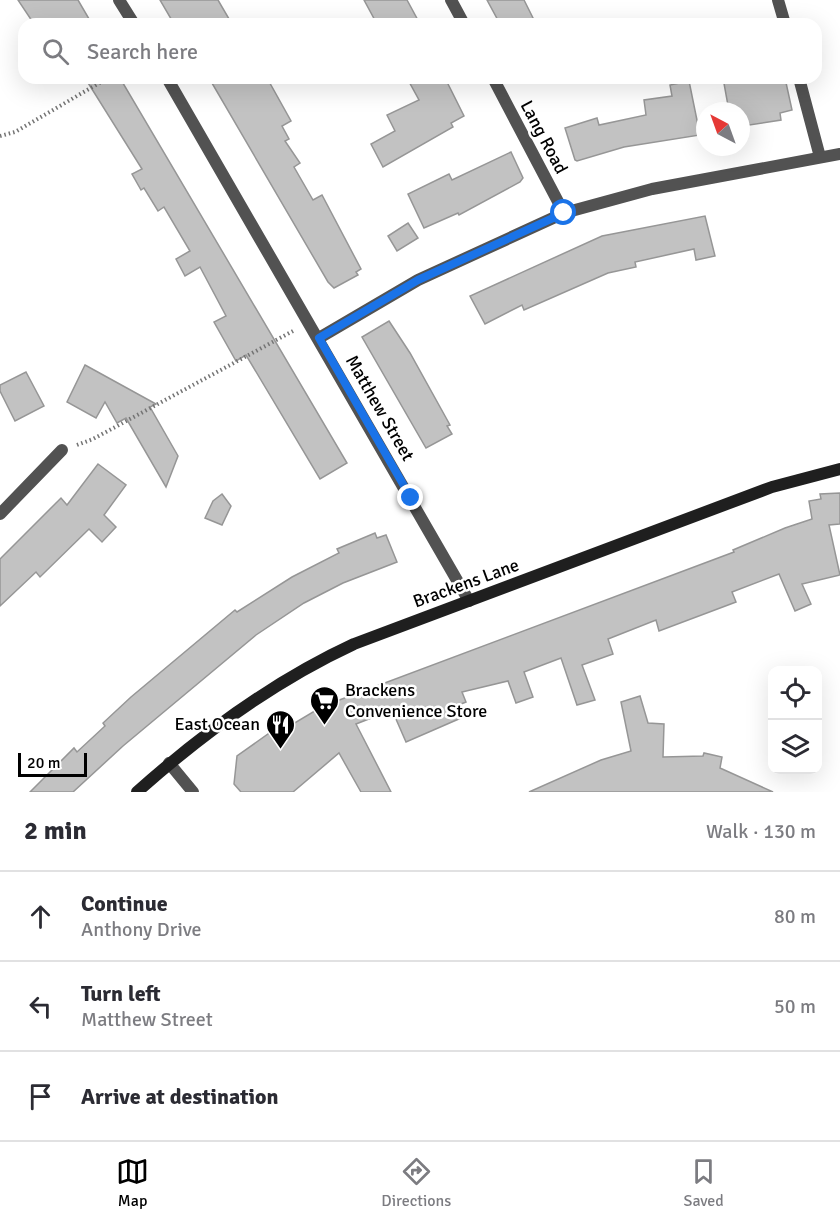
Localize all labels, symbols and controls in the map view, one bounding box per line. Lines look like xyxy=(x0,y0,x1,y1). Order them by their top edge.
search box xyxy=(18,18,822,84)
icon: search xyxy=(39,35,72,68)
text: Search here xyxy=(87,38,198,65)
street label: Lang Road xyxy=(515,96,573,178)
north arrow xyxy=(696,102,750,156)
route start xyxy=(550,199,576,225)
street label: Matthew Street xyxy=(341,351,419,465)
route end xyxy=(397,484,423,510)
street label: Brackens Lane xyxy=(410,554,522,612)
map controls xyxy=(768,666,822,774)
button: locate xyxy=(768,666,822,720)
place label: Brackens Convenience Store xyxy=(345,679,487,722)
supermarket icon: Brackens Convenience Store xyxy=(308,684,340,726)
restaurant icon: East Ocean xyxy=(265,708,297,750)
place label: East Ocean xyxy=(175,713,260,735)
button: layers xyxy=(768,720,822,774)
scale bar xyxy=(18,750,87,778)
text: 20 m xyxy=(27,753,61,773)
text: 2 min xyxy=(24,815,87,847)
text: Walk · 130 m xyxy=(706,819,816,844)
text: Continue xyxy=(81,890,168,917)
icon: ahead xyxy=(24,900,57,933)
text: 80 m xyxy=(774,904,816,929)
text: Anthony Drive xyxy=(81,917,202,942)
text: Turn left xyxy=(81,980,161,1007)
icon: left xyxy=(24,990,57,1023)
text: 50 m xyxy=(774,994,816,1019)
text: Matthew Street xyxy=(81,1007,213,1032)
icon: arrive xyxy=(24,1080,57,1113)
text: Arrive at destination xyxy=(81,1083,278,1110)
tab: Map xyxy=(116,1155,149,1211)
tab: Directions xyxy=(381,1155,451,1211)
tab: Saved xyxy=(684,1155,724,1211)

